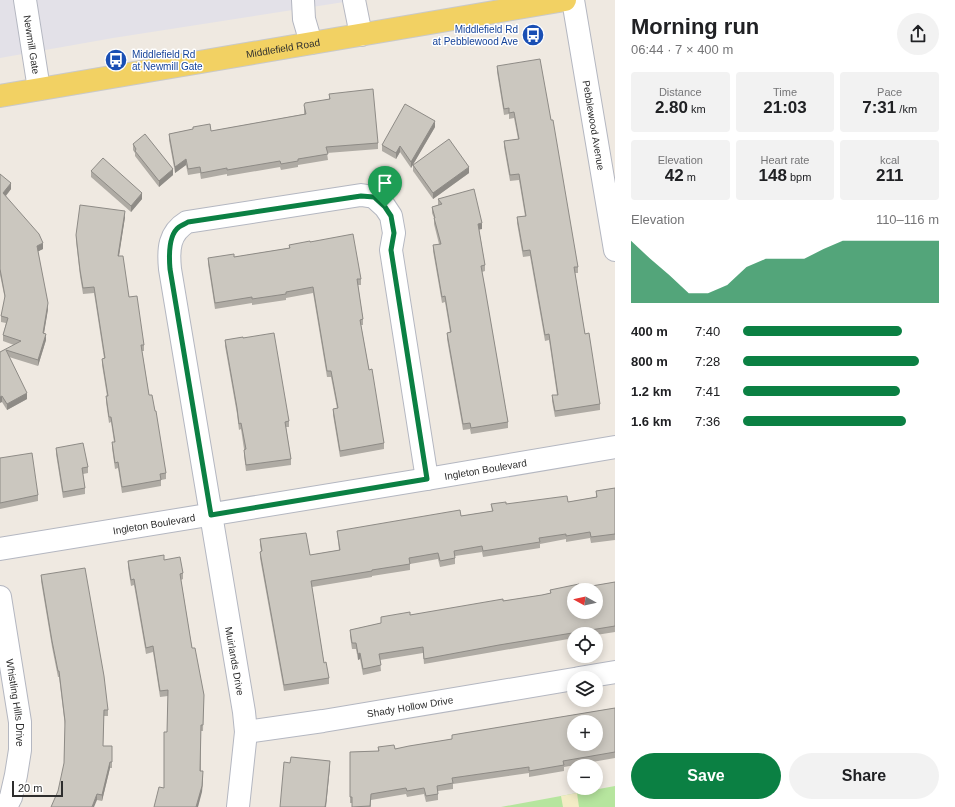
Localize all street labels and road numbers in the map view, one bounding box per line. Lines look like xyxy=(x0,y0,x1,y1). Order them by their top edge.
street label: Newmill Gate xyxy=(21,14,42,75)
street label: Middlefield Road xyxy=(245,37,321,60)
street label: Pebblewood Avenue xyxy=(581,80,607,172)
street label: Ingleton Boulevard xyxy=(443,457,528,482)
street label: Ingleton Boulevard xyxy=(112,512,196,536)
street label: Muirlands Drive xyxy=(223,626,246,697)
street label: Whistling Hills Drive xyxy=(4,658,25,747)
street label: Shady Hollow Drive xyxy=(366,694,455,720)

